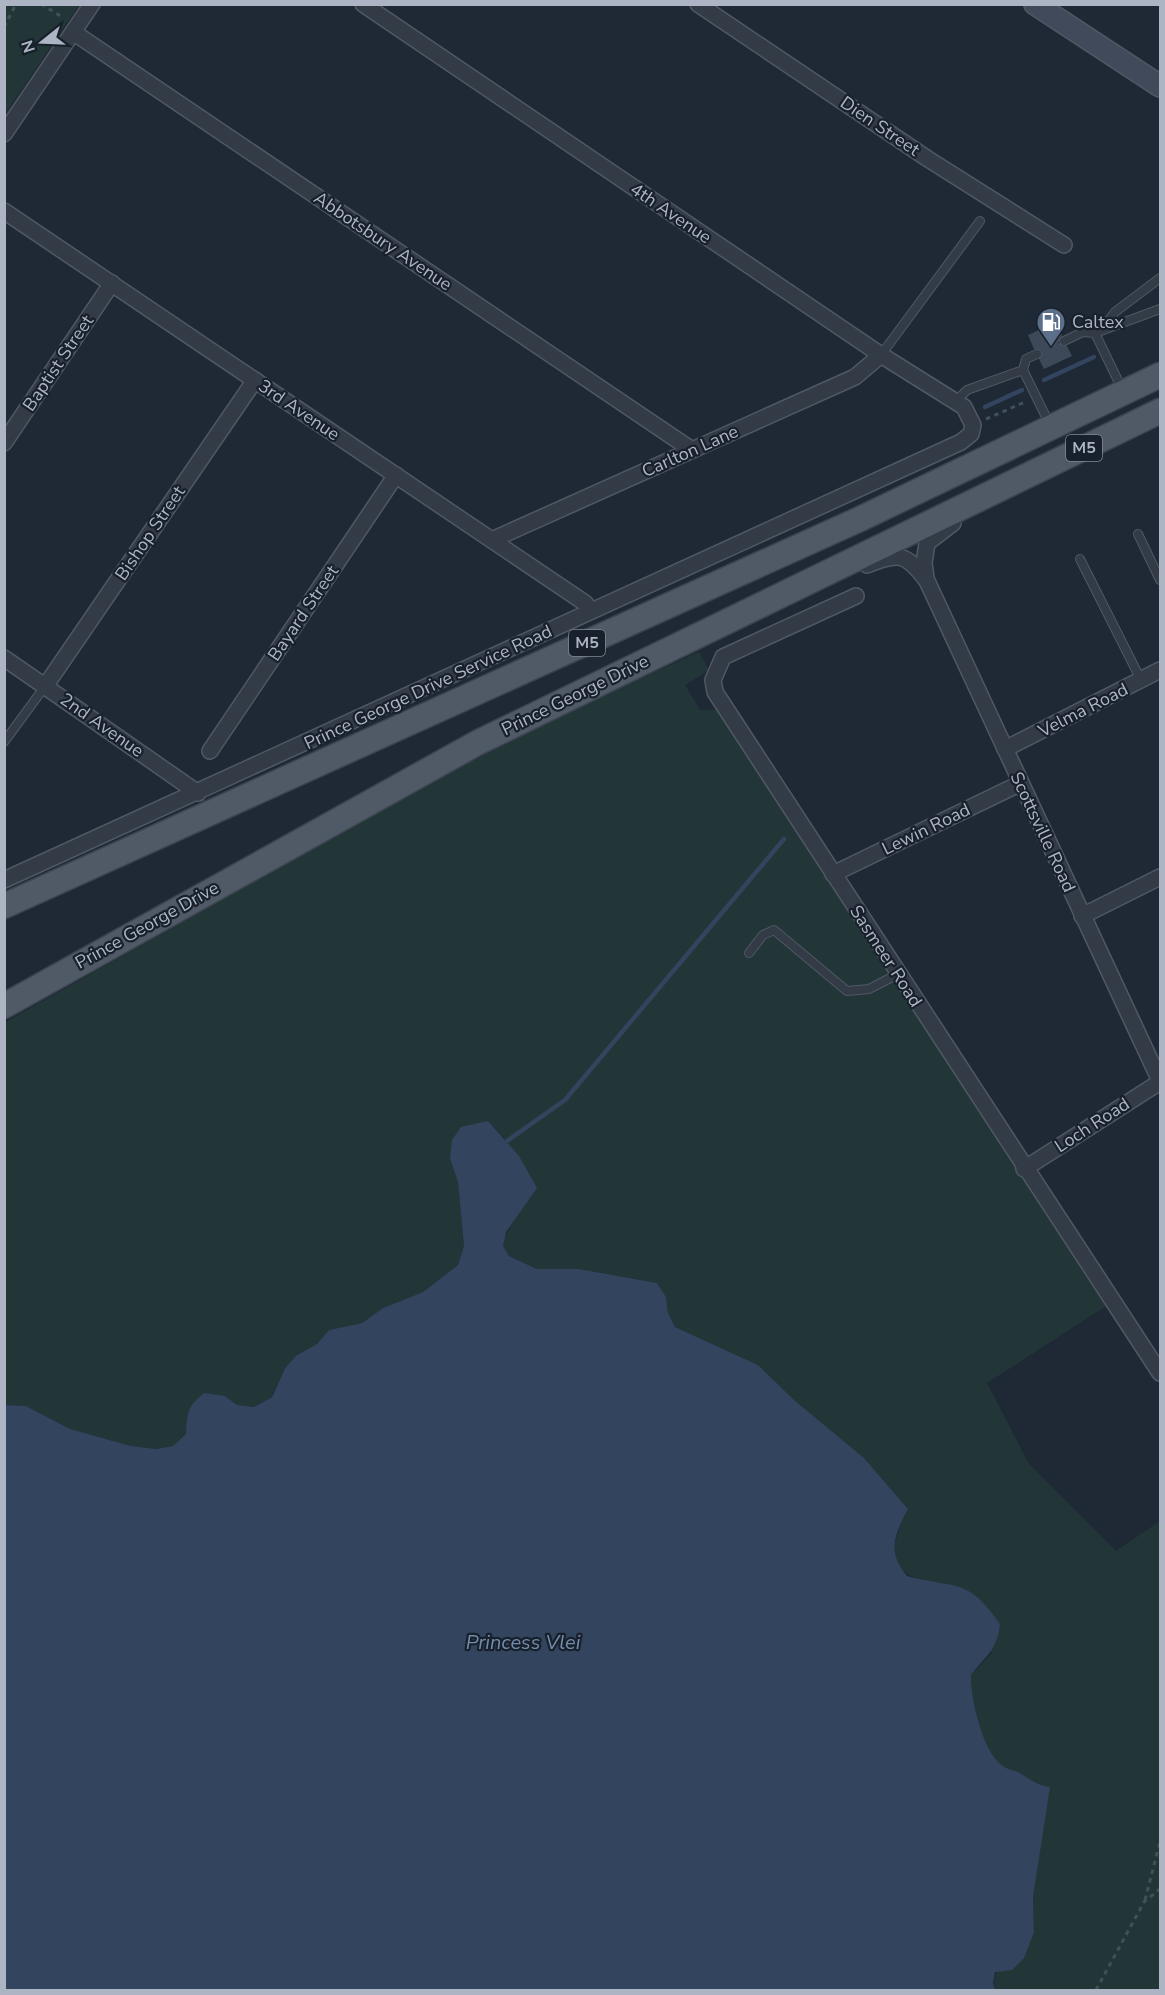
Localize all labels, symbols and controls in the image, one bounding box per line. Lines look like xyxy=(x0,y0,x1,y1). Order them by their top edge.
north arrow xyxy=(12,12,72,72)
text: N xyxy=(16,37,41,55)
street label: Dien Street xyxy=(836,91,925,162)
street label: 4th Avenue xyxy=(626,177,716,249)
street label: Abbotsbury Avenue xyxy=(309,186,457,296)
fuel station icon: Caltex xyxy=(1035,306,1067,348)
street label: Baptist Street xyxy=(17,310,99,416)
place label: Caltex xyxy=(1072,310,1124,334)
street label: 3rd Avenue xyxy=(254,374,344,446)
street label: Carlton Lane xyxy=(638,419,742,483)
road number: M5 xyxy=(1066,435,1102,461)
street label: Bishop Street xyxy=(109,480,191,585)
street label: Bayard Street xyxy=(262,560,344,666)
street label: Prince George Drive Service Road xyxy=(300,619,556,755)
road number: M5 xyxy=(569,630,605,656)
street label: Prince George Drive xyxy=(497,649,653,741)
street label: Velma Road xyxy=(1033,677,1132,743)
street label: 2nd Avenue xyxy=(55,687,149,763)
street label: Scottsville Road xyxy=(1005,768,1081,896)
street label: Lewin Road xyxy=(878,797,974,861)
street label: Prince George Drive xyxy=(71,876,223,974)
street label: Sasmeer Road xyxy=(844,900,928,1012)
street label: Loch Road xyxy=(1050,1092,1134,1158)
water label: Princess Vlei xyxy=(466,1629,581,1656)

